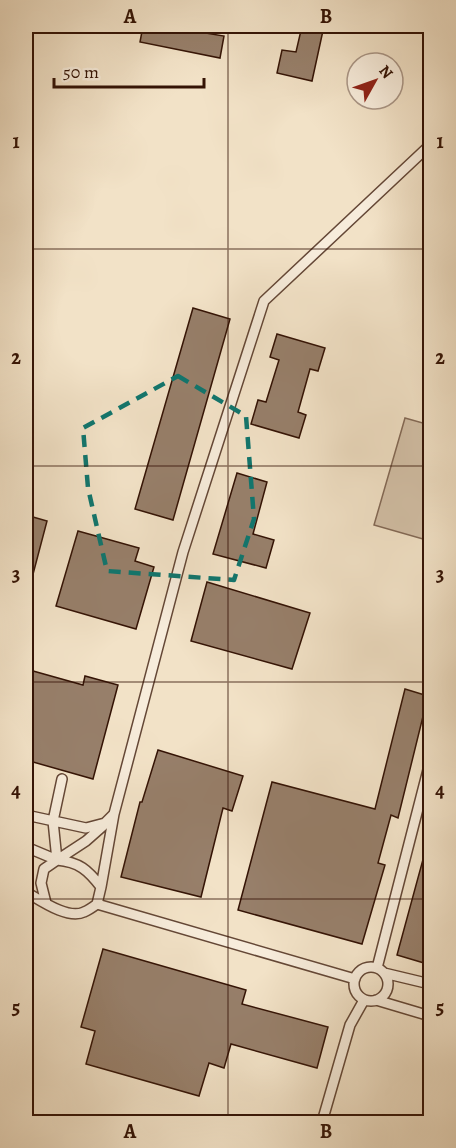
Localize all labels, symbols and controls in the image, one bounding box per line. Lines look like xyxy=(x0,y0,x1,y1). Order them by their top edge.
text: A xyxy=(123,3,137,30)
text: B xyxy=(320,3,332,30)
scale bar xyxy=(54,51,204,89)
north arrow xyxy=(345,51,405,111)
text: 50 m xyxy=(63,60,99,84)
text: N xyxy=(374,60,398,84)
text: 1 xyxy=(12,128,20,155)
text: 1 xyxy=(436,128,444,155)
text: 2 xyxy=(11,344,21,371)
text: 2 xyxy=(435,344,445,371)
text: 3 xyxy=(12,561,20,588)
text: 3 xyxy=(436,561,444,588)
text: 4 xyxy=(11,777,21,804)
text: 4 xyxy=(435,777,445,804)
text: 5 xyxy=(12,994,20,1021)
text: 5 xyxy=(436,994,444,1021)
text: A xyxy=(123,1118,137,1145)
text: B xyxy=(320,1118,332,1145)

